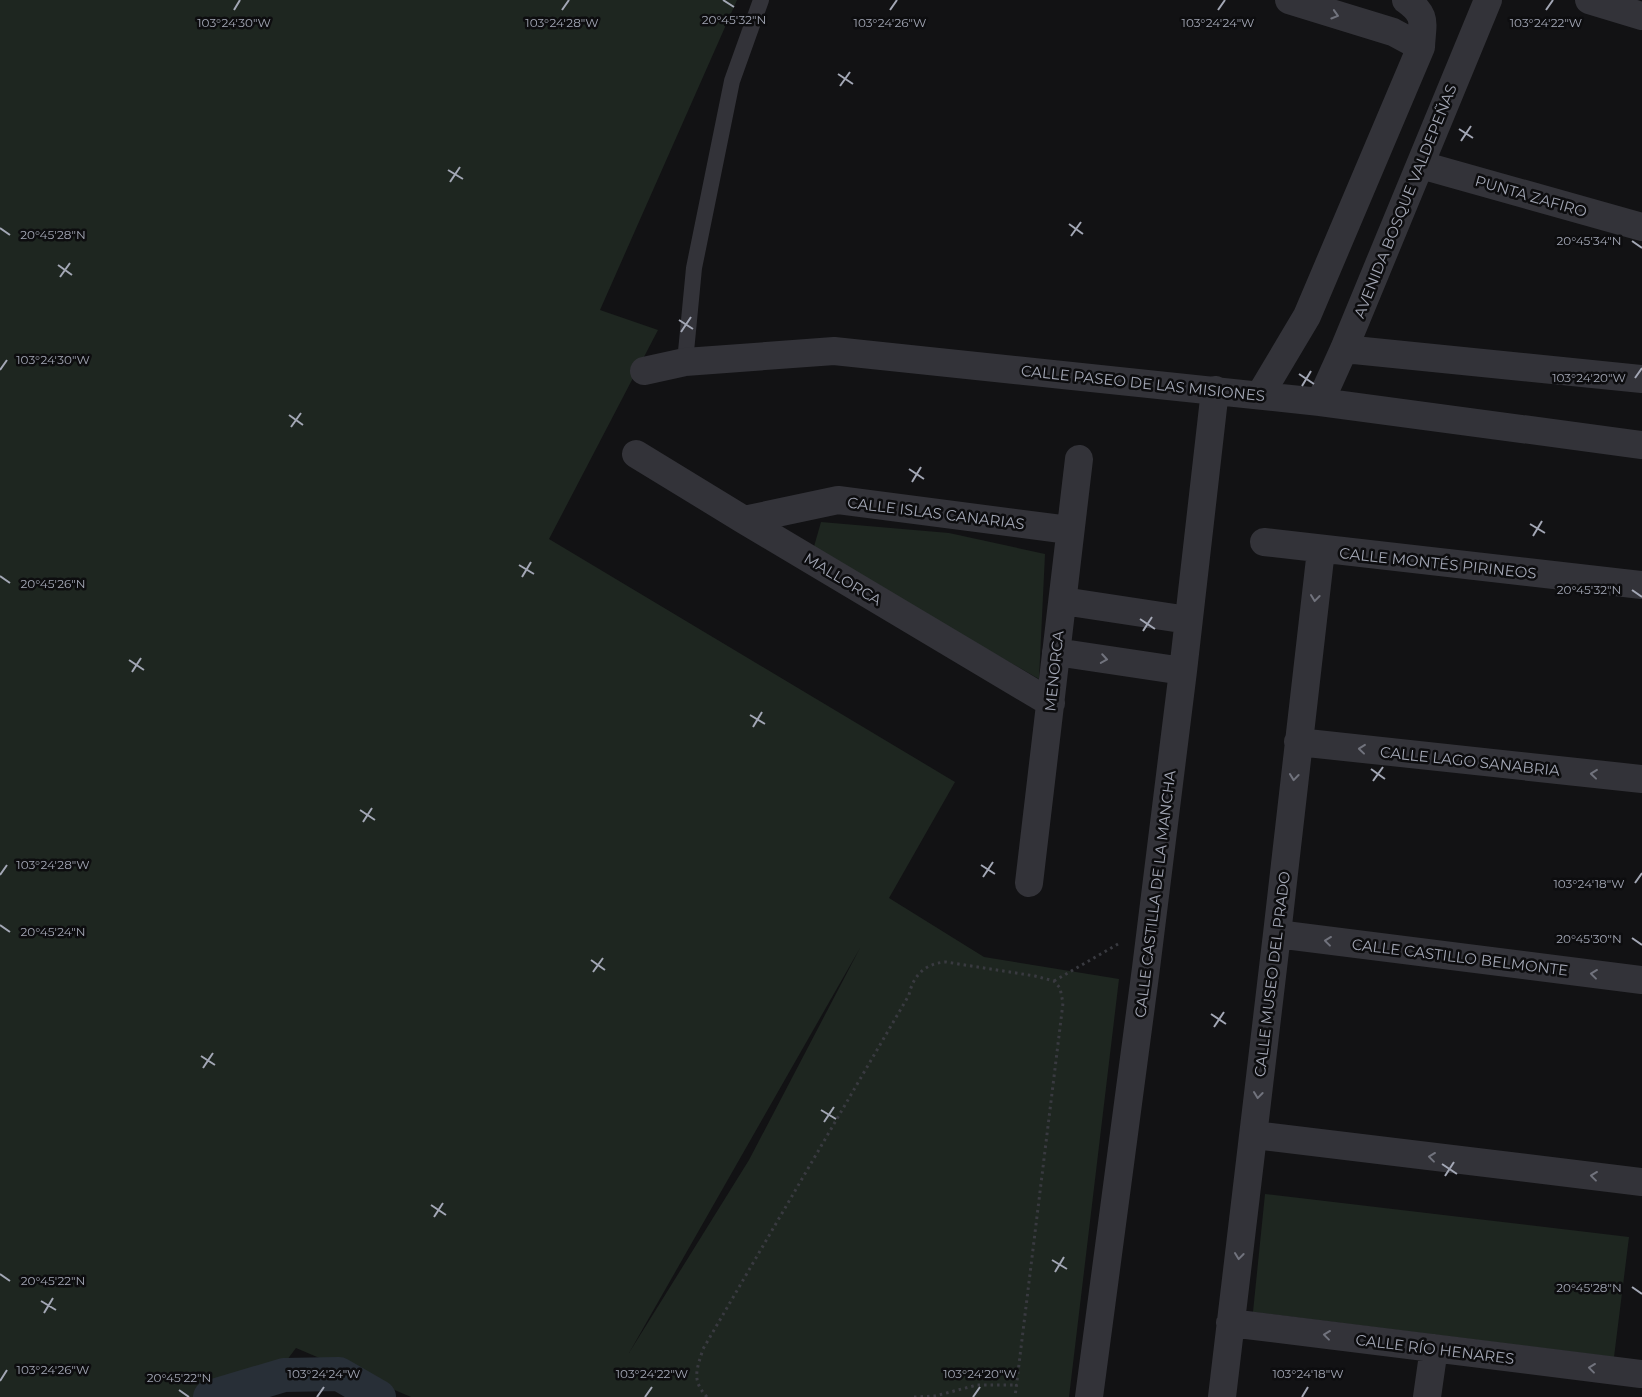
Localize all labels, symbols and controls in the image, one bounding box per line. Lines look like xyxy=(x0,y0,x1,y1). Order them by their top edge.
one-way arrow xyxy=(1331,9,1339,19)
text: 20°45'32"N xyxy=(702,12,766,27)
text: 103°24'30"W xyxy=(197,15,271,30)
text: 103°24'28"W xyxy=(525,15,599,30)
text: 103°24'26"W xyxy=(854,15,926,30)
text: 103°24'24"W xyxy=(1182,15,1254,30)
text: 103°24'22"W xyxy=(1510,15,1582,30)
street label: AVENIDA BOSQUE VALDEPEÑAS xyxy=(1349,81,1461,321)
street label: PUNTA ZAFIRO xyxy=(1473,171,1589,221)
text: 20°45'28"N xyxy=(20,227,86,242)
text: 20°45'34"N xyxy=(1556,233,1622,248)
text: 103°24'30"W xyxy=(16,352,90,367)
street label: CALLE PASEO DE LAS MISIONES xyxy=(1020,361,1266,405)
text: 103°24'20"W xyxy=(1552,370,1626,385)
street label: CALLE ISLAS CANARIAS xyxy=(846,493,1026,533)
street label: CALLE MONTÉS PIRINEOS xyxy=(1338,543,1538,583)
street label: MALLORCA xyxy=(801,548,885,610)
text: 20°45'26"N xyxy=(21,576,85,591)
text: 20°45'32"N xyxy=(1557,582,1621,597)
one-way arrow xyxy=(1310,595,1321,603)
street label: MENORCA xyxy=(1040,629,1068,712)
one-way arrow xyxy=(1101,653,1109,664)
street label: CALLE LAGO SANABRIA xyxy=(1379,742,1561,780)
one-way arrow xyxy=(1358,744,1366,755)
street label: CALLE CASTILLA DE LA MANCHA xyxy=(1130,769,1180,1019)
one-way arrow xyxy=(1589,769,1597,780)
one-way arrow xyxy=(1289,773,1300,781)
text: 103°24'28"W xyxy=(16,857,90,872)
street label: CALLE MUSEO DEL PRADO xyxy=(1250,870,1294,1078)
text: 103°24'18"W xyxy=(1553,876,1625,891)
text: 20°45'24"N xyxy=(20,924,86,939)
text: 20°45'30"N xyxy=(1556,931,1622,946)
street label: CALLE CASTILLO BELMONTE xyxy=(1351,934,1569,980)
one-way arrow xyxy=(1324,936,1333,946)
one-way arrow xyxy=(1589,969,1597,980)
one-way arrow xyxy=(1253,1091,1264,1099)
one-way arrow xyxy=(1428,1152,1436,1163)
one-way arrow xyxy=(1589,1171,1597,1182)
one-way arrow xyxy=(1234,1253,1245,1261)
text: 20°45'22"N xyxy=(21,1273,85,1288)
text: 20°45'28"N xyxy=(1556,1280,1622,1295)
one-way arrow xyxy=(1322,1330,1330,1341)
street label: CALLE RÍO HENARES xyxy=(1354,1330,1516,1368)
text: 103°24'26"W xyxy=(17,1362,89,1377)
one-way arrow xyxy=(1588,1363,1596,1374)
text: 103°24'24"W xyxy=(288,1366,360,1381)
text: 103°24'22"W xyxy=(616,1366,688,1381)
text: 103°24'20"W xyxy=(943,1366,1017,1381)
text: 103°24'18"W xyxy=(1272,1366,1344,1381)
text: 20°45'22"N xyxy=(147,1370,211,1385)

